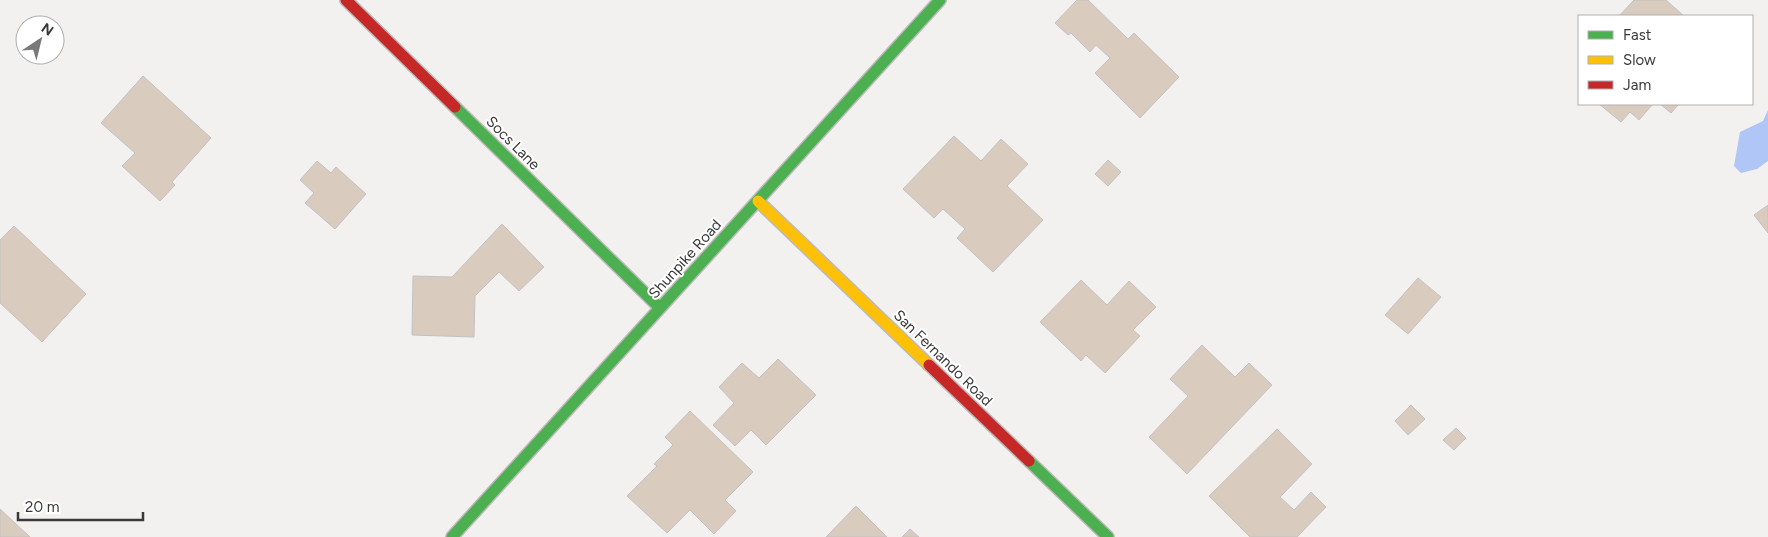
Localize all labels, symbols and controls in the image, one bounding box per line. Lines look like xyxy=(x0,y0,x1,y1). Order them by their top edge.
north arrow xyxy=(15,15,65,65)
legend xyxy=(1578,15,1753,105)
text: N xyxy=(38,20,56,40)
text: Fast xyxy=(1623,26,1652,44)
text: Slow xyxy=(1623,51,1656,69)
text: Jam xyxy=(1623,76,1651,94)
street label: Socs Lane xyxy=(482,112,544,174)
street label: Shunpike Road xyxy=(645,216,725,302)
street label: San Fernando Road xyxy=(890,306,996,410)
scale bar xyxy=(18,490,142,522)
text: 20 m xyxy=(25,498,59,516)

